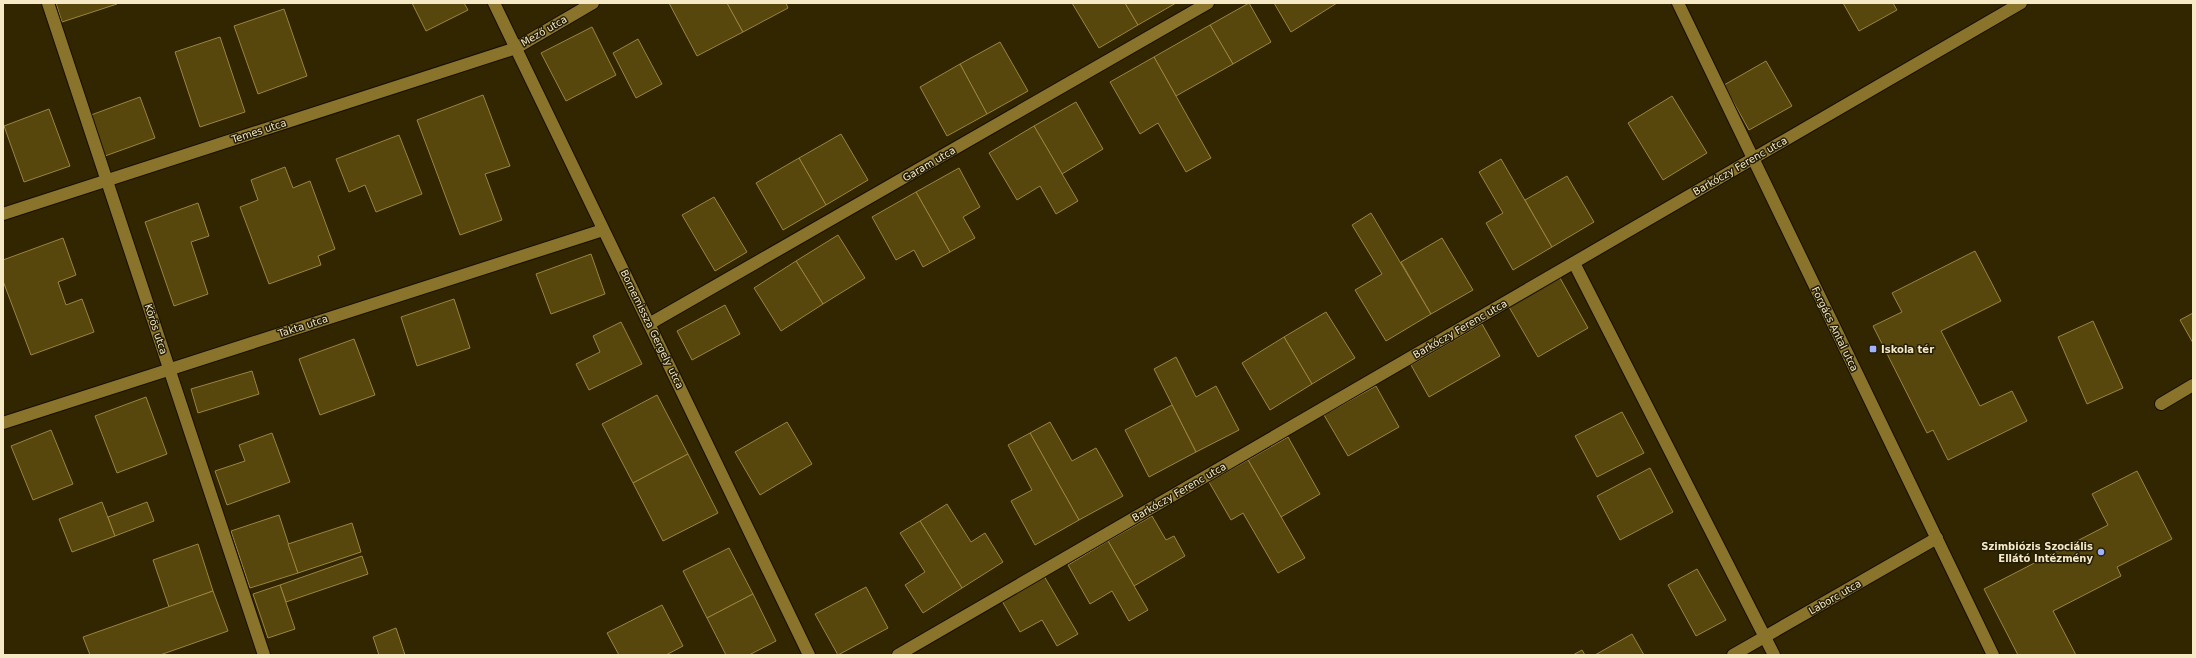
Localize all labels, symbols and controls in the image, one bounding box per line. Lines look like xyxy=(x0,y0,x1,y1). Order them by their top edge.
street label: Mező utca xyxy=(519,13,569,49)
street label: Temes utca xyxy=(229,117,288,145)
street label: Barkóczy Ferenc utca xyxy=(1691,135,1789,197)
street label: Garam utca xyxy=(901,145,957,183)
street label: Bornemissza Gergely utca xyxy=(618,268,686,390)
street label: Forgács Antal utca xyxy=(1810,285,1860,373)
street label: Barkóczy Ferenc utca xyxy=(1411,298,1509,360)
street label: Körös utca xyxy=(143,302,169,356)
street label: Takta utca xyxy=(276,313,329,339)
marker: Iskola tér xyxy=(1868,344,1878,354)
place label: Iskola tér xyxy=(1881,344,1934,355)
street label: Barkóczy Ferenc utca xyxy=(1130,461,1228,523)
place label: Szimbiózis Szociális Ellátó Intézmény xyxy=(1981,541,2093,564)
marker: Szimbiózis Szociális Ellátó Intézmény xyxy=(2096,547,2106,557)
street label: Laborc utca xyxy=(1807,578,1863,616)

